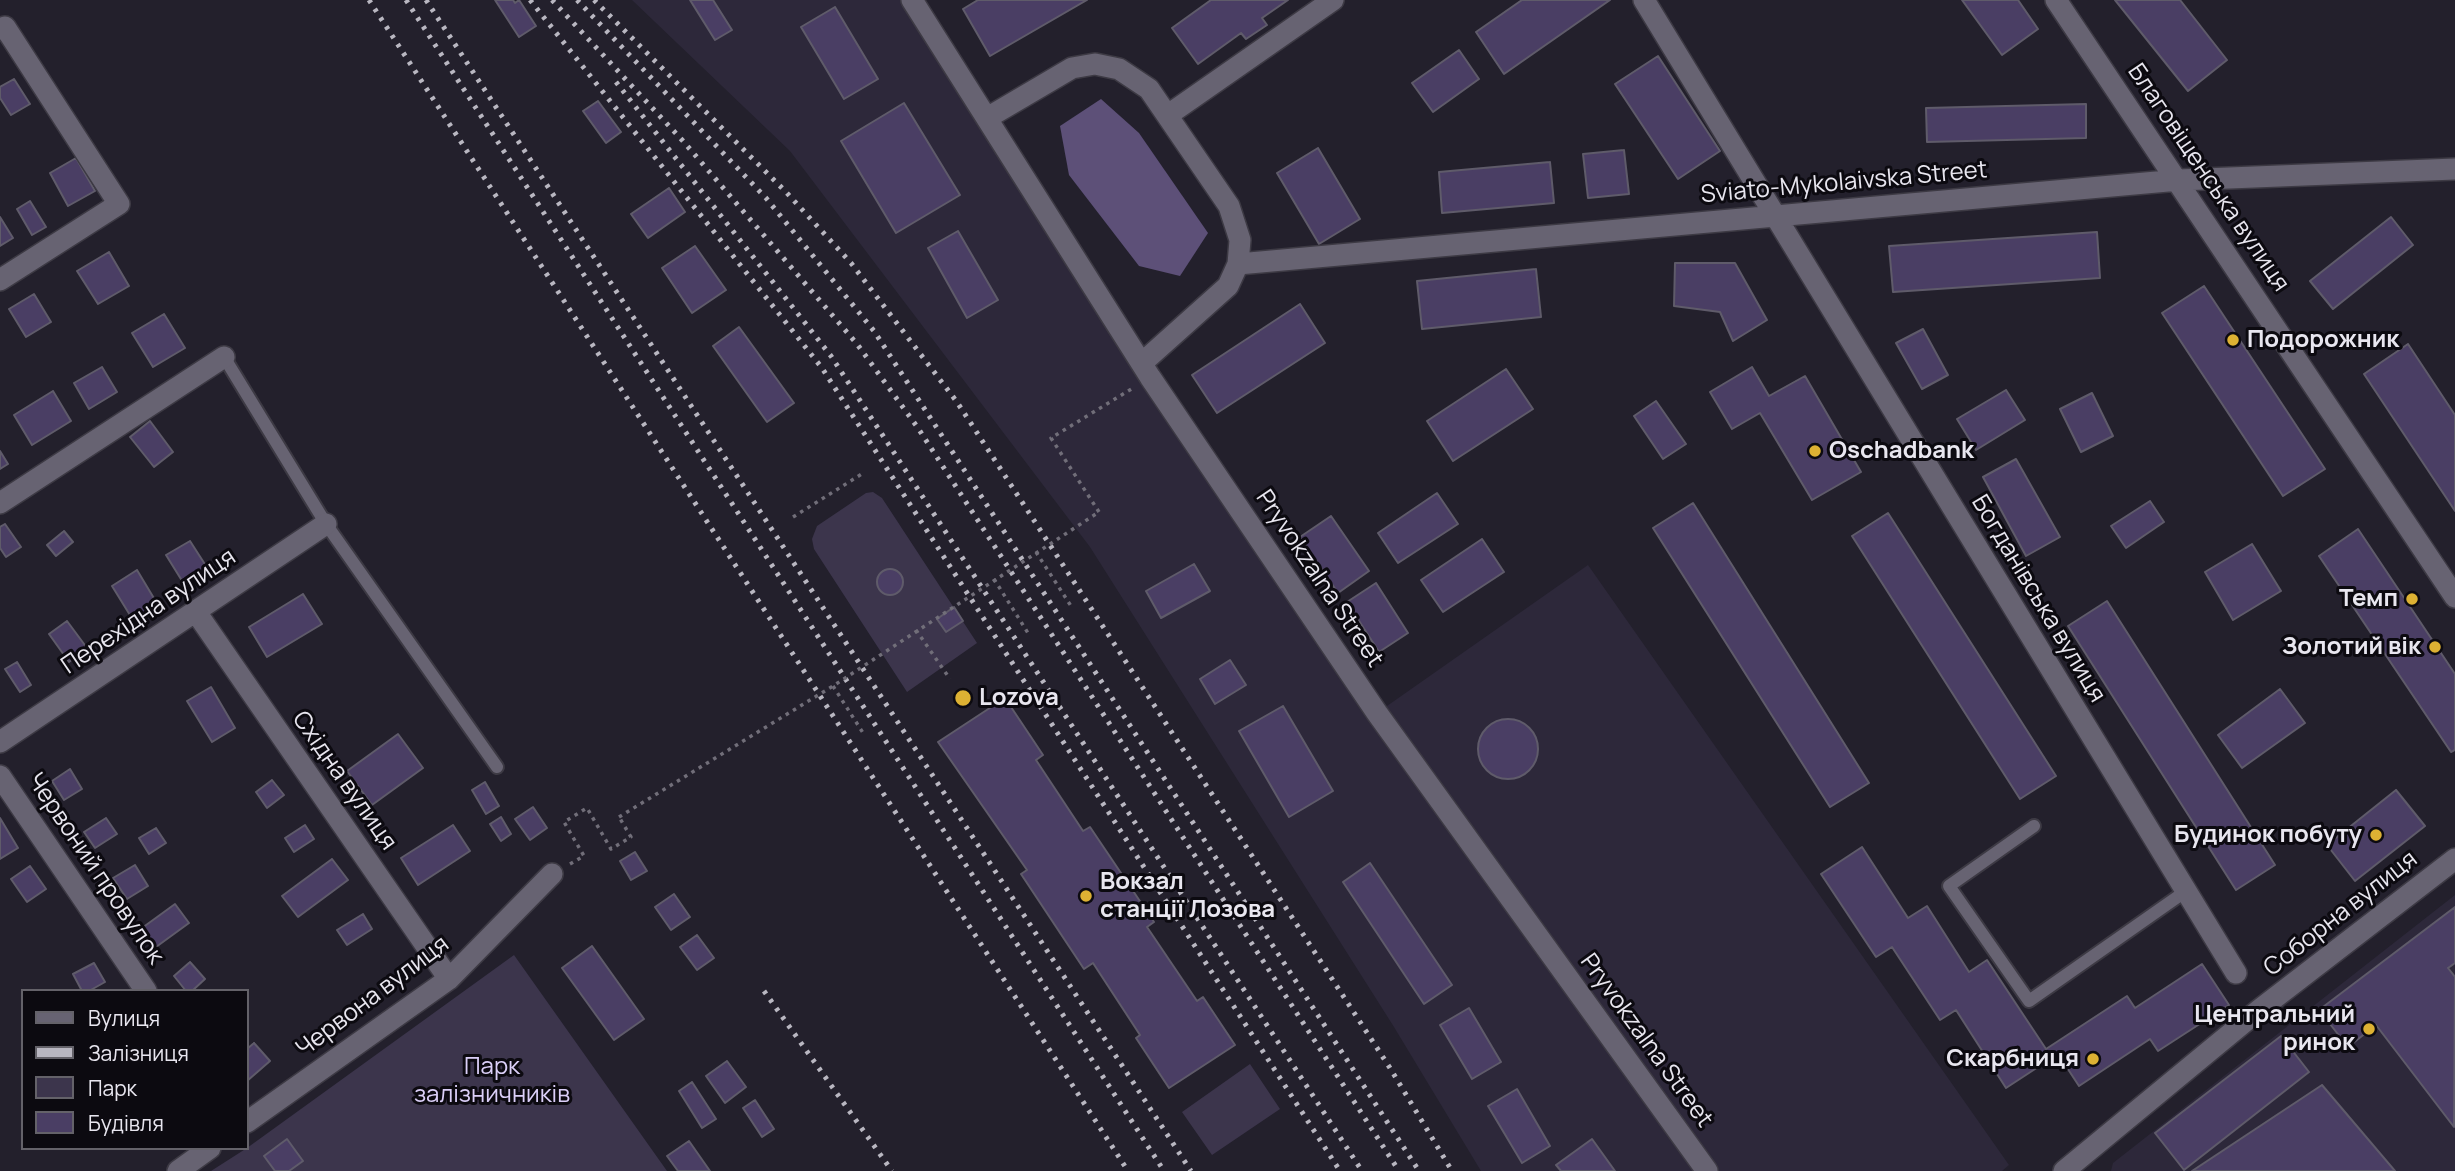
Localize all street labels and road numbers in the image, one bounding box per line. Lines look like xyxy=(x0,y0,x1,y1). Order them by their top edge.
street label: Благовіщенська вулиця xyxy=(2121,59,2295,297)
street label: Sviato-Mykolaivska Street xyxy=(1700,156,1988,210)
street label: Pryvokzalna Street xyxy=(1249,485,1389,673)
street label: Богданівська вулиця xyxy=(1965,490,2111,708)
street label: Перехідна вулиця xyxy=(56,543,242,681)
street label: Східна вулиця xyxy=(286,706,402,856)
street label: Червоний провулок xyxy=(20,768,170,970)
street label: Соборна вулиця xyxy=(2259,845,2423,983)
street label: Червона вулиця xyxy=(291,930,455,1064)
street label: Pryvokzalna Street xyxy=(1573,949,1719,1133)

